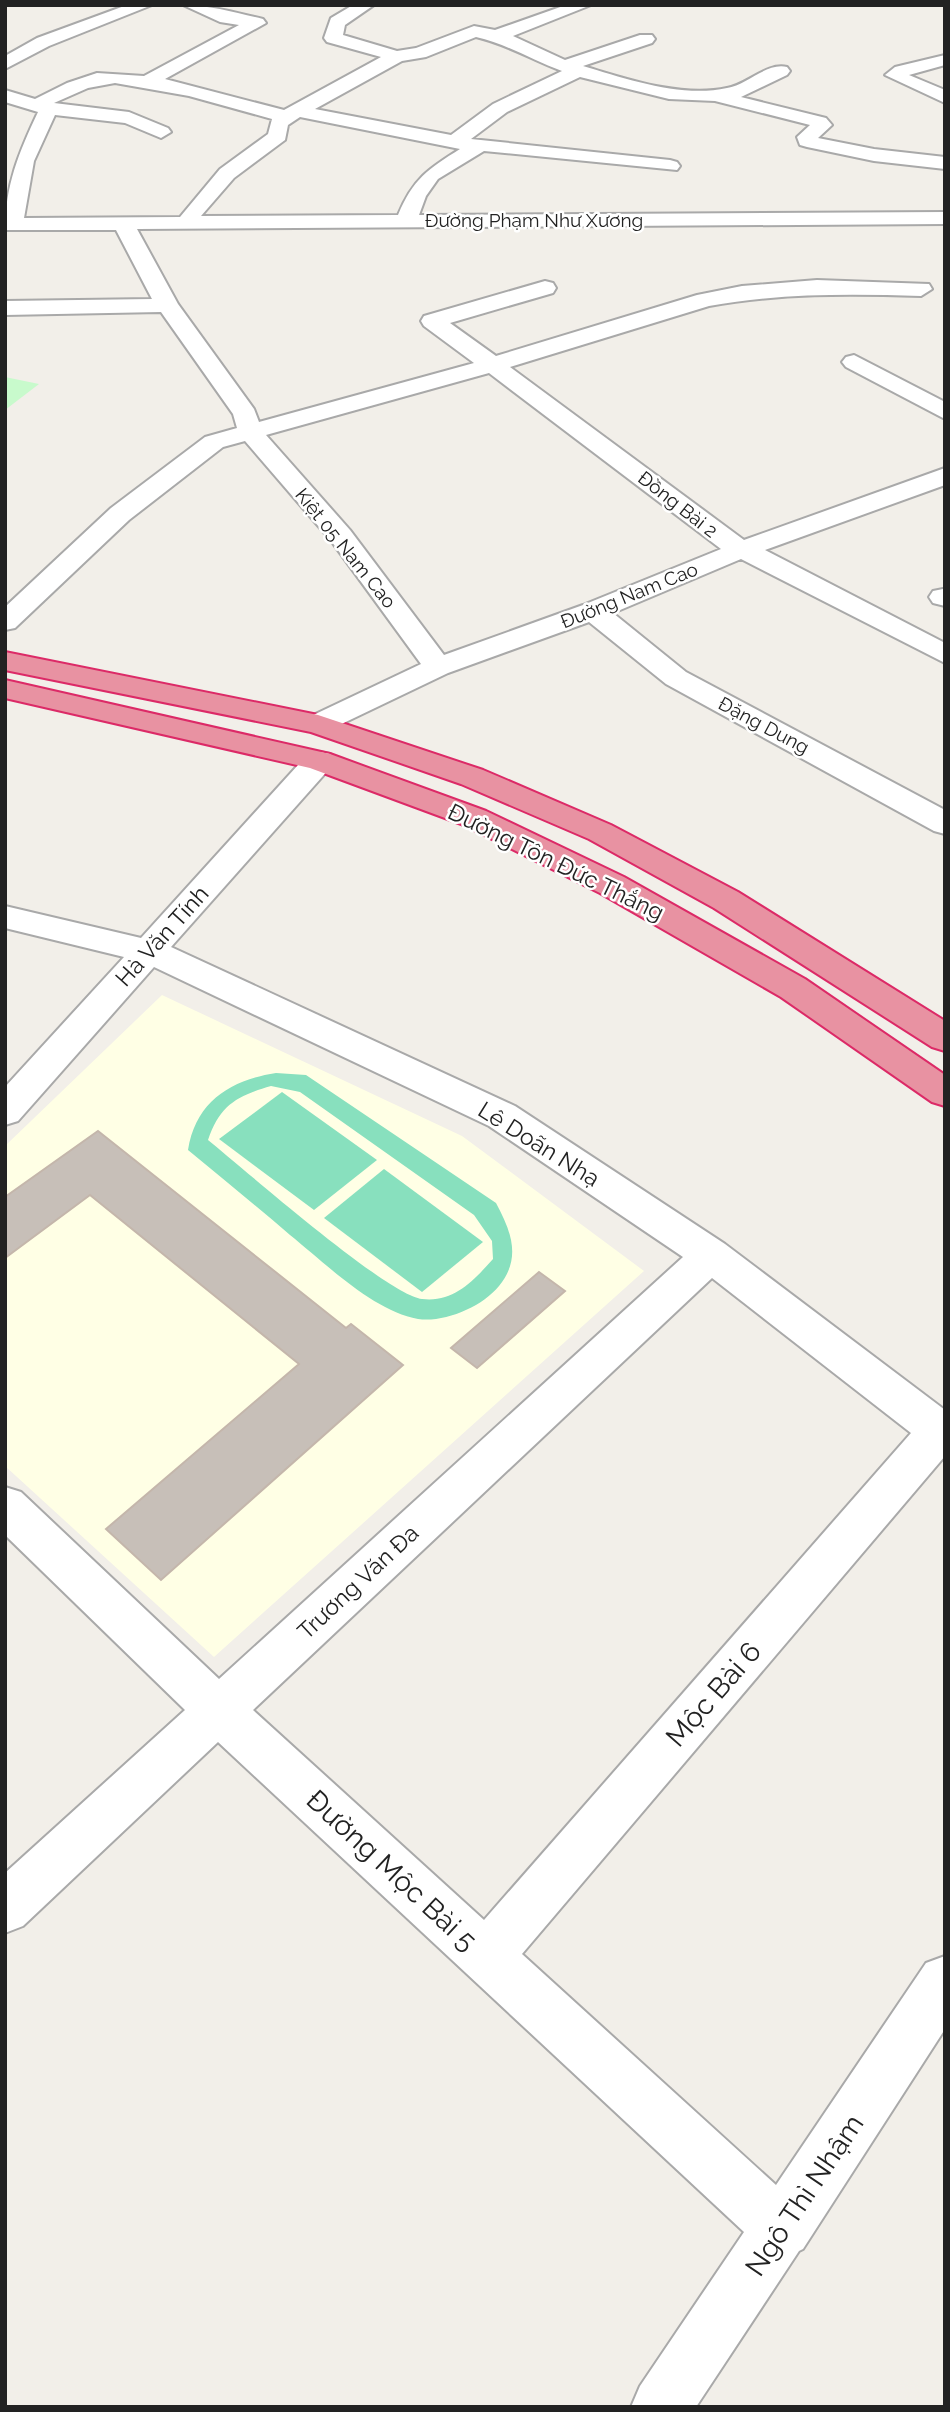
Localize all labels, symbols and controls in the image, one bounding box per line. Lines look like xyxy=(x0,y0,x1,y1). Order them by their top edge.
street label: Đường Phạm Như Xương xyxy=(425,209,643,231)
street label: Đồng Bài 2 xyxy=(634,466,722,542)
street label: Kiệt 05 Nam Cao xyxy=(291,484,401,612)
street label: Đường Nam Cao xyxy=(557,557,701,633)
street label: Đặng Dung xyxy=(715,692,813,758)
street label: Đường Tôn Đức Thắng xyxy=(444,798,669,926)
street label: Hà Văn Tính xyxy=(110,880,214,991)
street label: Lê Doãn Nhạ xyxy=(474,1096,605,1192)
street label: Trương Văn Đa xyxy=(292,1519,424,1644)
street label: Mộc Bài 6 xyxy=(659,1635,768,1753)
street label: Đường Mộc Bài 5 xyxy=(300,1783,484,1958)
street label: Ngô Thì Nhậm xyxy=(738,2108,870,2282)

